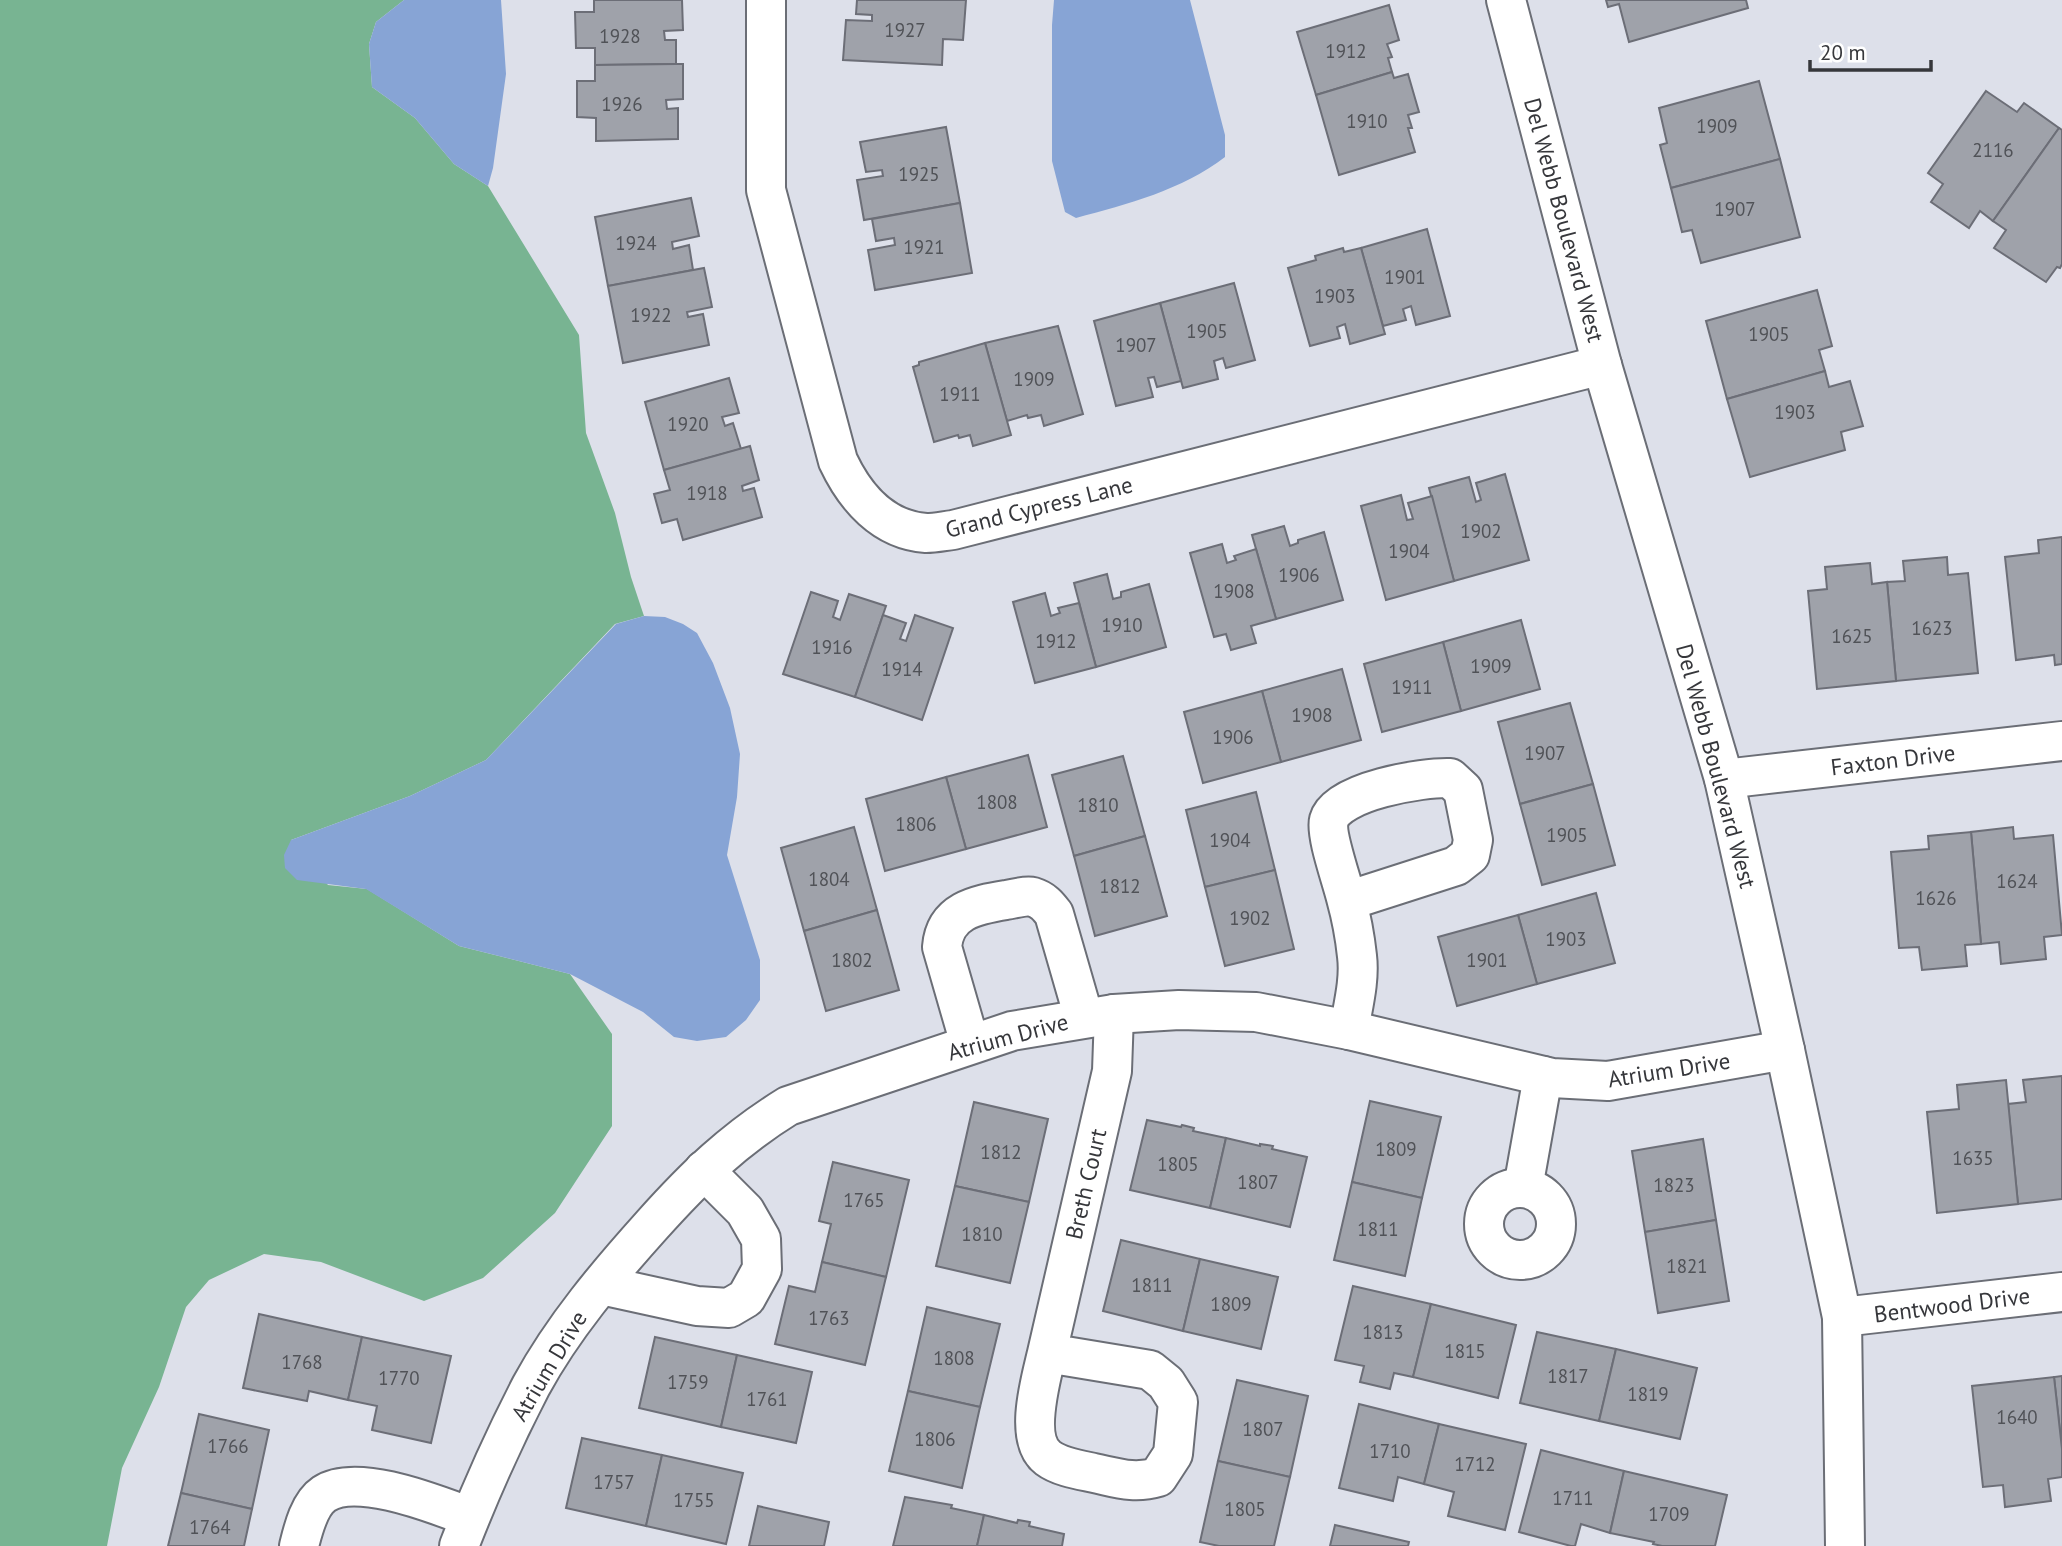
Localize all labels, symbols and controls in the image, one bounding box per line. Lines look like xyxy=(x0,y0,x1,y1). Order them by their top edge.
house number: 1927 xyxy=(884,18,926,42)
house number: 1928 xyxy=(599,24,641,48)
scale bar xyxy=(1810,28,1931,72)
house number: 1912 xyxy=(1325,39,1367,63)
text: 20 m xyxy=(1820,39,1866,66)
house number: 1926 xyxy=(601,92,643,116)
street label: Del Webb Boulevard West xyxy=(1518,95,1611,345)
house number: 1910 xyxy=(1346,109,1388,133)
house number: 1909 xyxy=(1696,114,1738,138)
house number: 2116 xyxy=(1972,138,2014,162)
house number: 1925 xyxy=(898,162,940,186)
house number: 1907 xyxy=(1714,197,1756,221)
house number: 1924 xyxy=(615,231,657,255)
house number: 1921 xyxy=(903,235,945,259)
house number: 1901 xyxy=(1384,265,1426,289)
house number: 1903 xyxy=(1314,284,1356,308)
house number: 1922 xyxy=(630,303,672,327)
house number: 1905 xyxy=(1186,319,1228,343)
house number: 1905 xyxy=(1748,322,1790,346)
house number: 1907 xyxy=(1115,333,1157,357)
house number: 1909 xyxy=(1013,367,1055,391)
house number: 1911 xyxy=(939,382,981,406)
house number: 1903 xyxy=(1774,400,1816,424)
house number: 1920 xyxy=(667,412,709,436)
street label: Grand Cypress Lane xyxy=(942,469,1135,544)
house number: 1918 xyxy=(686,481,728,505)
house number: 1902 xyxy=(1460,519,1502,543)
house number: 1904 xyxy=(1388,539,1430,563)
house number: 1906 xyxy=(1278,563,1320,587)
house number: 1908 xyxy=(1213,579,1255,603)
house number: 1910 xyxy=(1101,613,1143,637)
house number: 1623 xyxy=(1911,616,1953,640)
house number: 1625 xyxy=(1831,624,1873,648)
house number: 1912 xyxy=(1035,629,1077,653)
house number: 1916 xyxy=(811,635,853,659)
street label: Del Webb Boulevard West xyxy=(1670,641,1763,891)
house number: 1909 xyxy=(1470,654,1512,678)
house number: 1914 xyxy=(881,657,923,681)
house number: 1911 xyxy=(1391,675,1433,699)
house number: 1908 xyxy=(1291,703,1333,727)
house number: 1906 xyxy=(1212,725,1254,749)
street label: Faxton Drive xyxy=(1829,737,1957,782)
house number: 1907 xyxy=(1524,741,1566,765)
house number: 1808 xyxy=(976,790,1018,814)
house number: 1810 xyxy=(1077,793,1119,817)
house number: 1806 xyxy=(895,812,937,836)
house number: 1905 xyxy=(1546,823,1588,847)
house number: 1904 xyxy=(1209,828,1251,852)
house number: 1804 xyxy=(808,867,850,891)
house number: 1624 xyxy=(1996,869,2038,893)
house number: 1812 xyxy=(1099,874,1141,898)
house number: 1626 xyxy=(1915,886,1957,910)
house number: 1902 xyxy=(1229,906,1271,930)
house number: 1903 xyxy=(1545,927,1587,951)
house number: 1802 xyxy=(831,948,873,972)
house number: 1901 xyxy=(1466,948,1508,972)
street label: Atrium Drive xyxy=(944,1007,1071,1067)
street label: Atrium Drive xyxy=(1606,1046,1732,1093)
street label: Breth Court xyxy=(1059,1125,1112,1242)
house number: 1809 xyxy=(1375,1137,1417,1161)
house number: 1812 xyxy=(980,1140,1022,1164)
house number: 1635 xyxy=(1952,1146,1994,1170)
house number: 1805 xyxy=(1157,1152,1199,1176)
house number: 1807 xyxy=(1237,1170,1279,1194)
house number: 1823 xyxy=(1653,1173,1695,1197)
house number: 1765 xyxy=(843,1188,885,1212)
house number: 1811 xyxy=(1357,1217,1399,1241)
house number: 1810 xyxy=(961,1222,1003,1246)
house number: 1821 xyxy=(1666,1254,1708,1278)
house number: 1811 xyxy=(1131,1273,1173,1297)
street label: Bentwood Drive xyxy=(1872,1281,2032,1328)
house number: 1809 xyxy=(1210,1292,1252,1316)
street label: Atrium Drive xyxy=(504,1305,593,1426)
house number: 1763 xyxy=(808,1306,850,1330)
house number: 1813 xyxy=(1362,1320,1404,1344)
house number: 1815 xyxy=(1444,1339,1486,1363)
house number: 1808 xyxy=(933,1346,975,1370)
house number: 1768 xyxy=(281,1350,323,1374)
house number: 1817 xyxy=(1547,1364,1589,1388)
house number: 1770 xyxy=(378,1366,420,1390)
house number: 1759 xyxy=(667,1370,709,1394)
house number: 1819 xyxy=(1627,1382,1669,1406)
house number: 1761 xyxy=(746,1387,788,1411)
house number: 1640 xyxy=(1996,1405,2038,1429)
house number: 1807 xyxy=(1242,1417,1284,1441)
house number: 1806 xyxy=(914,1427,956,1451)
house number: 1766 xyxy=(207,1434,249,1458)
house number: 1710 xyxy=(1369,1439,1411,1463)
house number: 1712 xyxy=(1454,1452,1496,1476)
house number: 1757 xyxy=(593,1470,635,1494)
house number: 1711 xyxy=(1552,1486,1594,1510)
house number: 1755 xyxy=(673,1488,715,1512)
house number: 1805 xyxy=(1224,1497,1266,1521)
house number: 1709 xyxy=(1648,1502,1690,1526)
house number: 1764 xyxy=(189,1515,231,1539)

